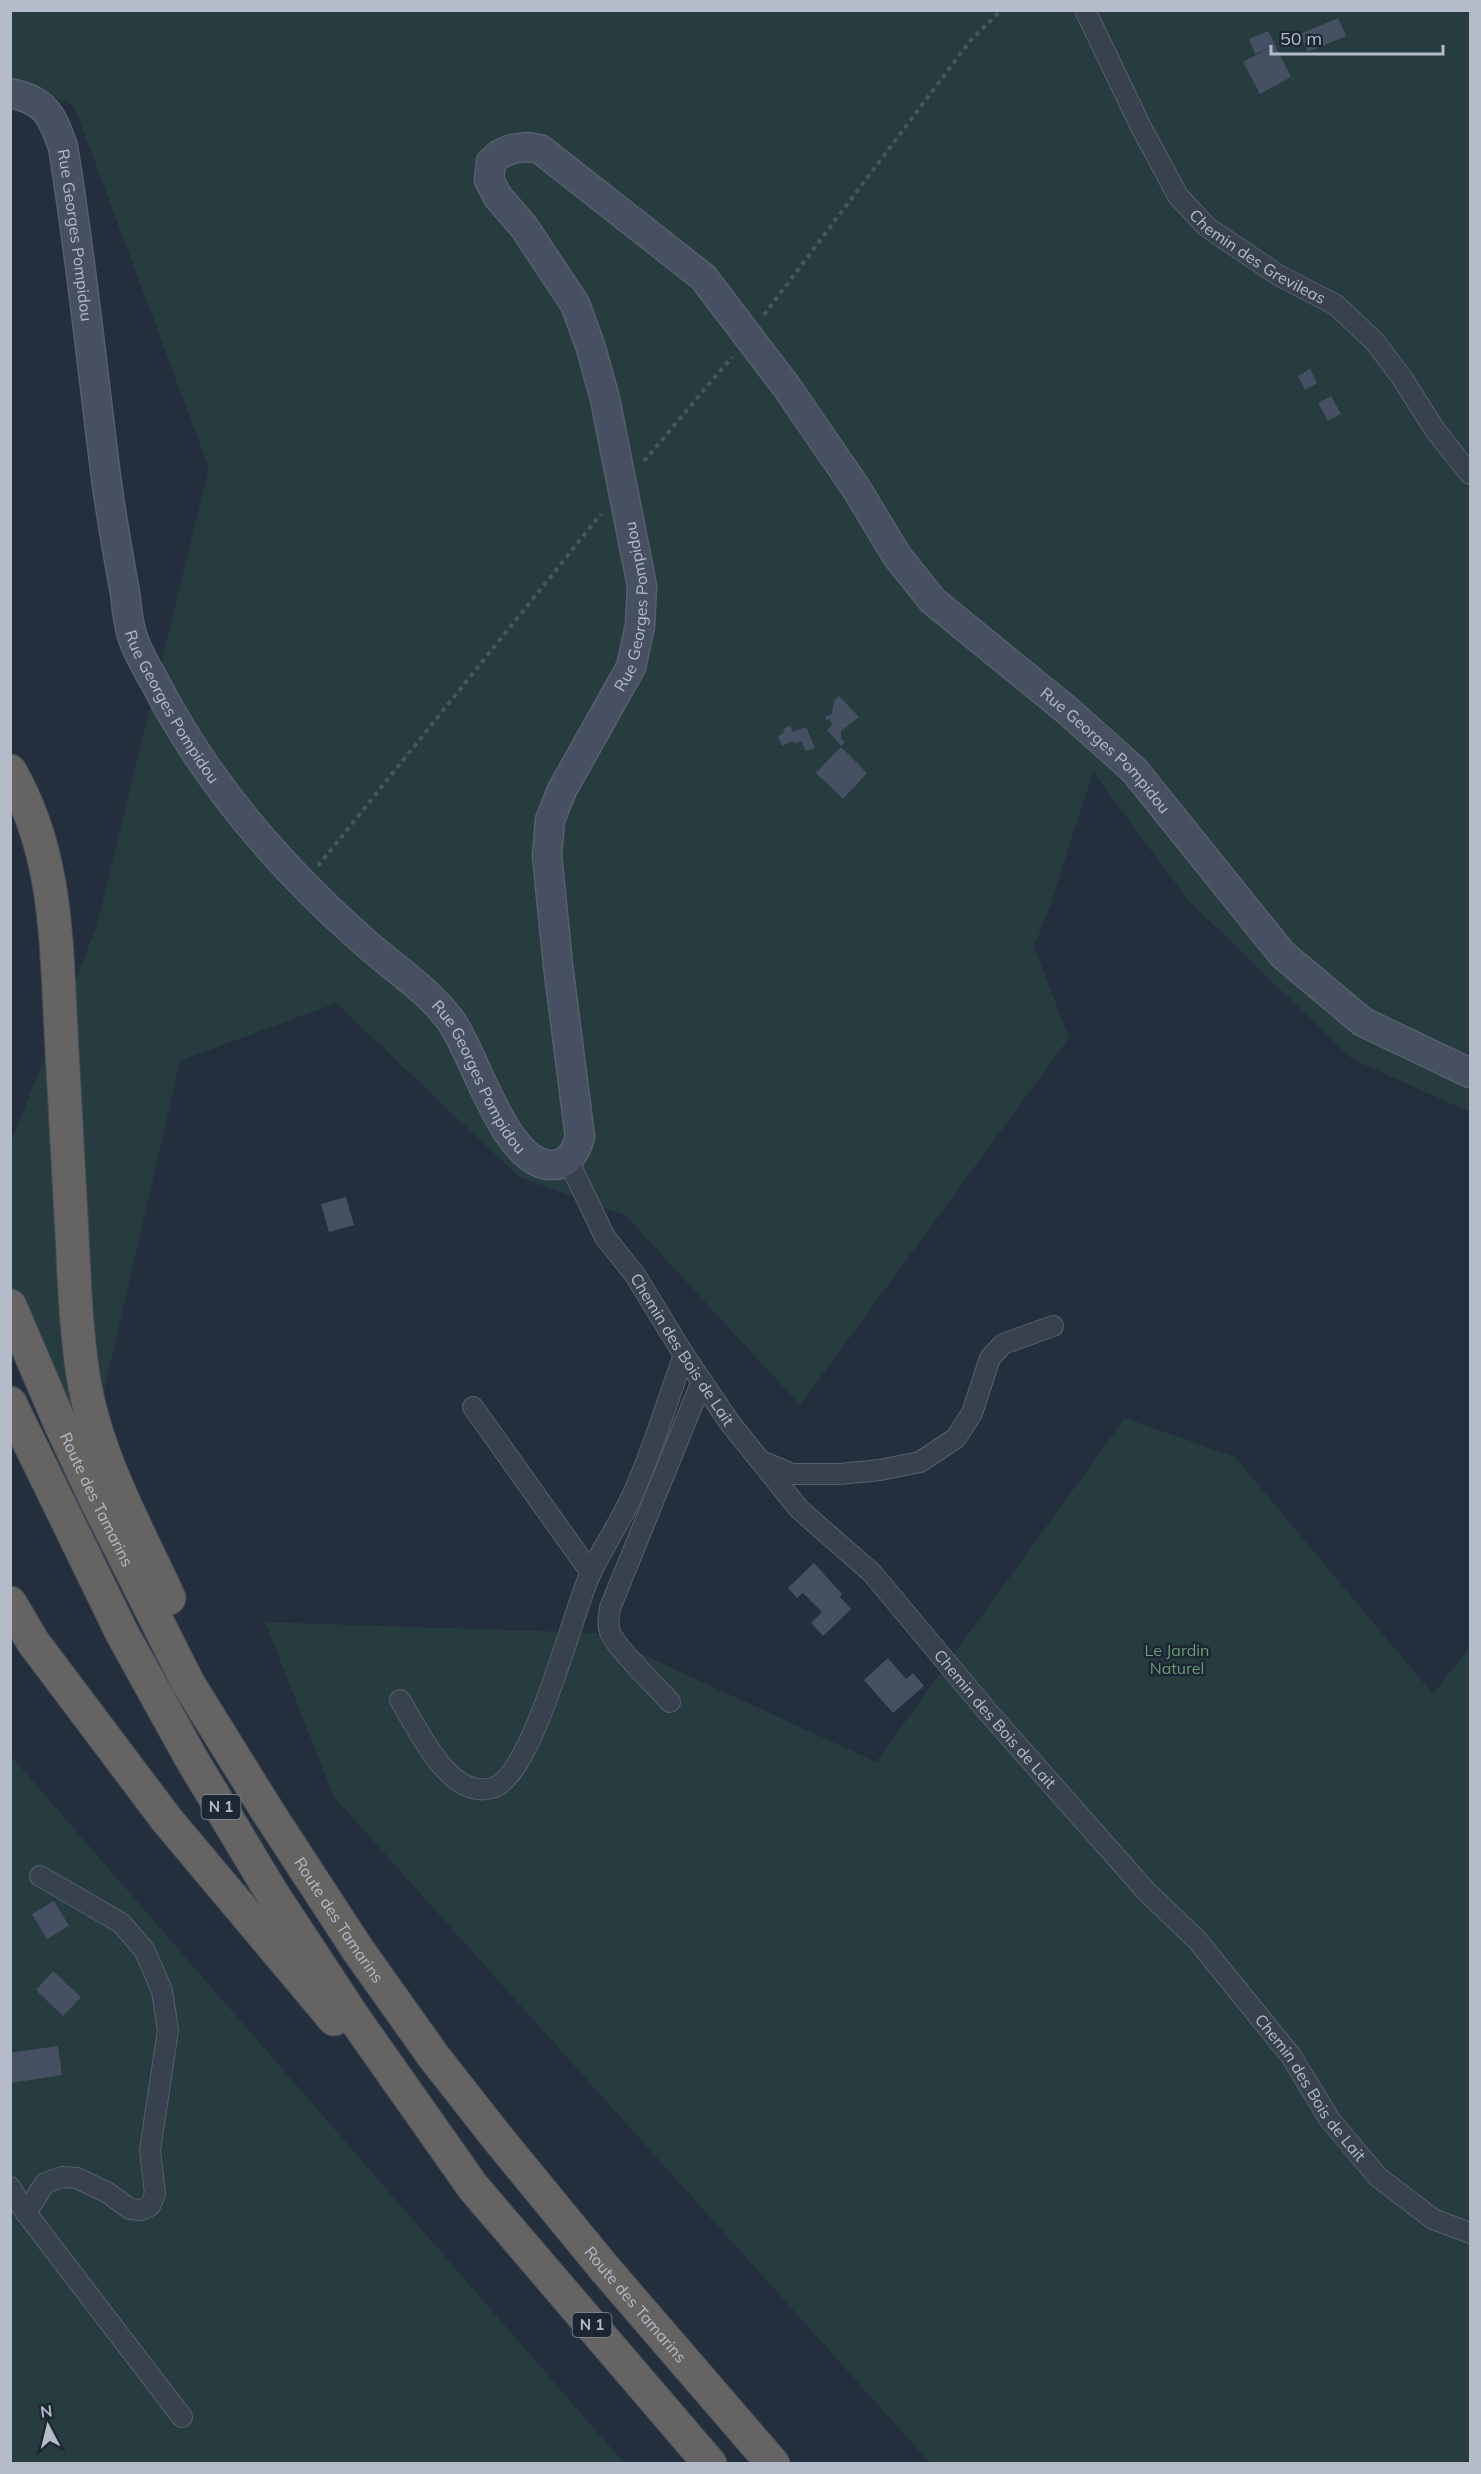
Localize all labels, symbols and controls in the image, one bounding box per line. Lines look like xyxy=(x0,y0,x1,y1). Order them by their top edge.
scale bar xyxy=(1271,18,1444,56)
text: 50 m xyxy=(1280,27,1322,50)
street label: Rue Georges Pompidou xyxy=(53,148,97,322)
street label: Chemin des Grevileas xyxy=(1185,205,1329,308)
street label: Rue Georges Pompidou xyxy=(609,520,652,695)
street label: Rue Georges Pompidou xyxy=(121,627,224,787)
street label: Rue Georges Pompidou xyxy=(1036,683,1175,817)
street label: Rue Georges Pompidou xyxy=(428,995,530,1158)
street label: Chemin des Bois de Lait xyxy=(626,1269,739,1430)
street label: Route des Tamarins xyxy=(56,1429,138,1570)
park label: Le Jardin Naturel xyxy=(1145,1640,1209,1678)
street label: Chemin des Bois de Lait xyxy=(930,1645,1061,1793)
road number: N 1 xyxy=(202,1795,240,1819)
street label: Route des Tamarins xyxy=(290,1853,388,1987)
street label: Chemin des Bois de Lait xyxy=(1251,2010,1371,2166)
street label: Route des Tamarins xyxy=(580,2242,691,2367)
road number: N 1 xyxy=(572,2313,612,2337)
north arrow xyxy=(18,2396,78,2456)
text: N xyxy=(39,2400,53,2422)

